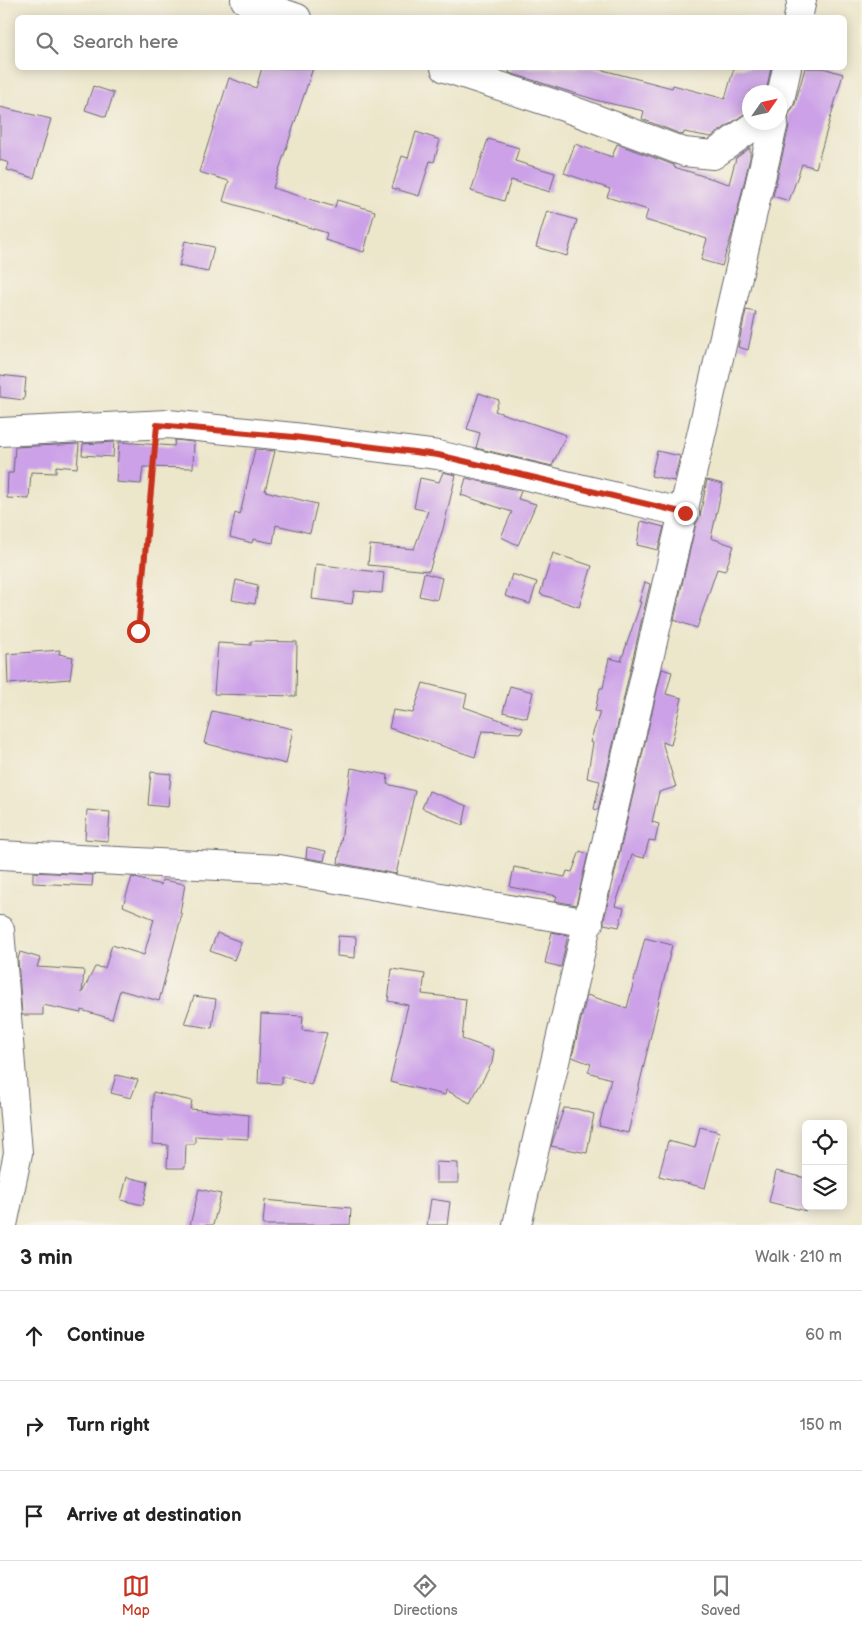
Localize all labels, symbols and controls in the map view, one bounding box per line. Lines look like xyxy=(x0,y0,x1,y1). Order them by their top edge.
search box xyxy=(15,15,847,70)
icon: search xyxy=(33,29,61,57)
text: Search here xyxy=(73,31,178,54)
north arrow xyxy=(742,85,787,130)
route end xyxy=(674,502,697,525)
route start xyxy=(127,620,150,643)
map controls xyxy=(802,1120,847,1210)
button: locate xyxy=(802,1120,847,1165)
button: layers xyxy=(802,1165,847,1210)
text: 3 min xyxy=(20,1245,73,1270)
text: Walk · 210 m xyxy=(755,1248,842,1267)
icon: ahead xyxy=(20,1322,48,1350)
text: Continue xyxy=(67,1324,145,1347)
text: 60 m xyxy=(805,1326,842,1345)
icon: right xyxy=(20,1412,48,1440)
text: Turn right xyxy=(67,1414,150,1437)
text: 150 m xyxy=(800,1416,842,1435)
icon: arrive xyxy=(20,1502,48,1530)
text: Arrive at destination xyxy=(67,1504,242,1527)
tab: Map xyxy=(122,1572,150,1619)
tab: Directions xyxy=(393,1572,458,1619)
tab: Saved xyxy=(701,1572,740,1619)

